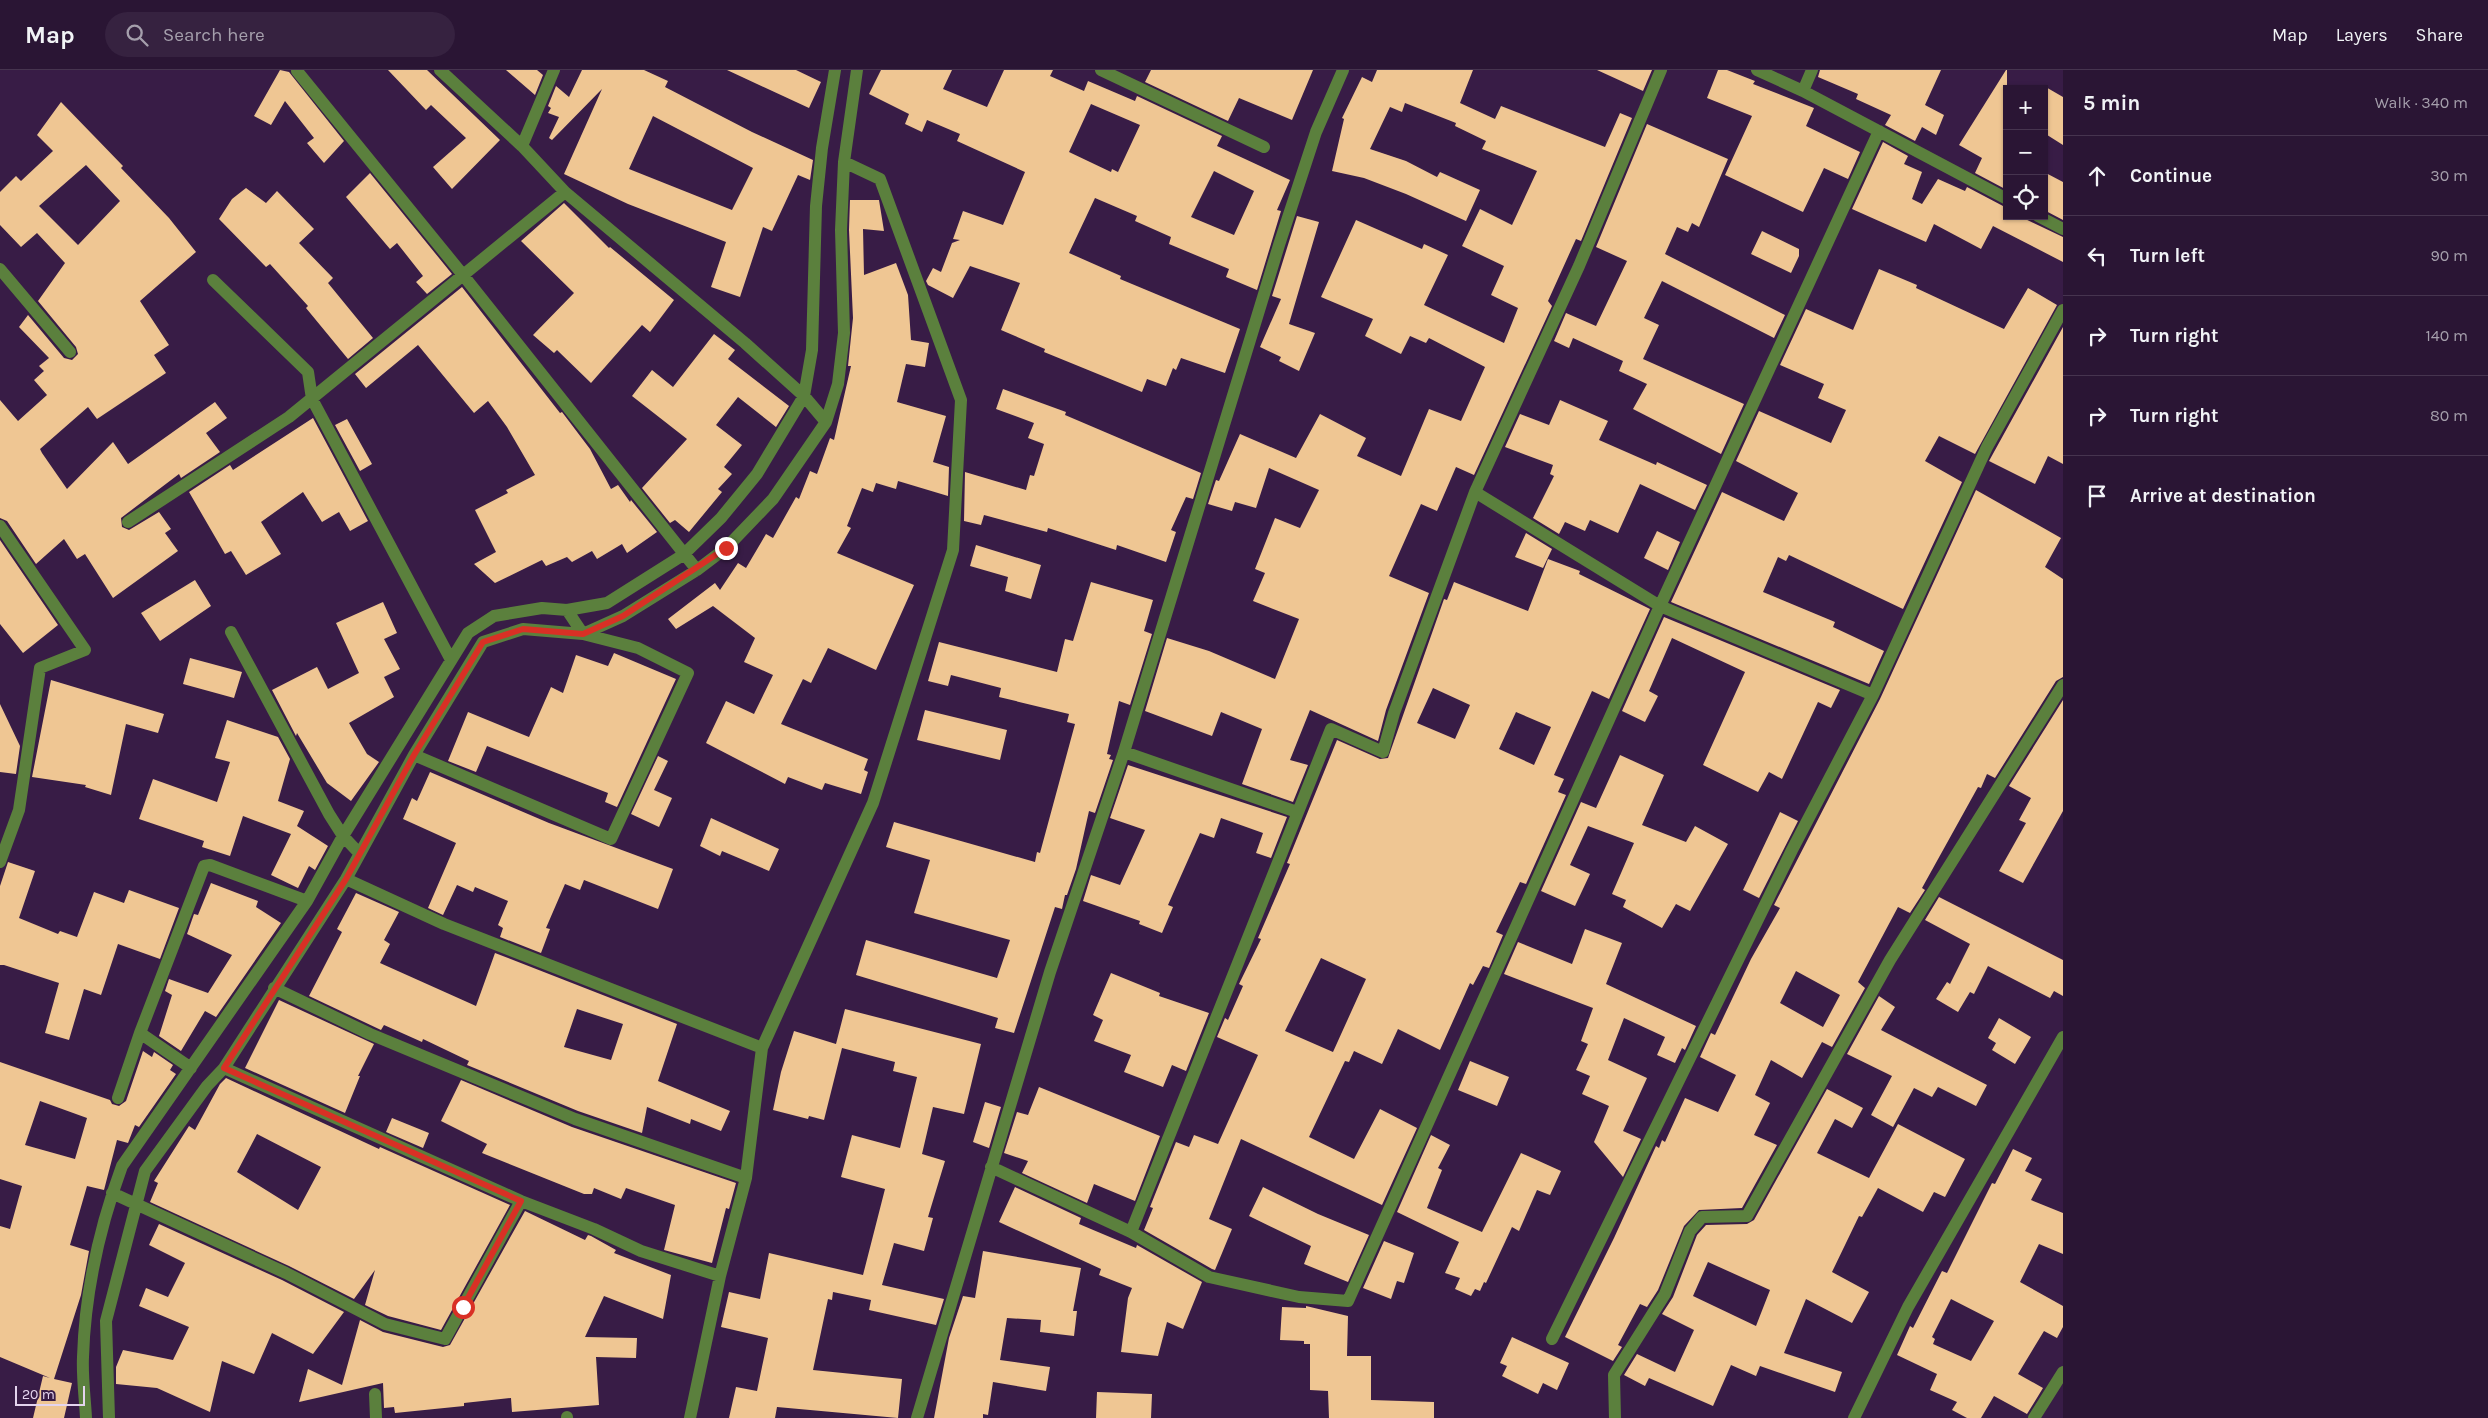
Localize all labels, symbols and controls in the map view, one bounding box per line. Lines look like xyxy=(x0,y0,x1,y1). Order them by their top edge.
search box xyxy=(105,12,455,57)
text: Map xyxy=(25,21,75,49)
icon: search xyxy=(123,21,151,49)
text: Search here xyxy=(163,24,265,46)
text: Map xyxy=(2272,24,2308,46)
text: Layers xyxy=(2336,24,2388,46)
text: Share xyxy=(2416,24,2463,46)
map controls xyxy=(2003,85,2048,220)
button: + xyxy=(2003,85,2048,130)
text: 5 min xyxy=(2083,91,2140,115)
text: Walk · 340 m xyxy=(2375,93,2468,112)
button: − xyxy=(2003,130,2048,175)
icon: ahead xyxy=(2083,162,2111,190)
text: Continue xyxy=(2130,165,2212,187)
text: 30 m xyxy=(2430,166,2468,185)
button: locate xyxy=(2003,175,2048,220)
icon: left xyxy=(2083,242,2111,270)
text: Turn left xyxy=(2130,245,2205,267)
text: 90 m xyxy=(2430,246,2468,265)
icon: right xyxy=(2083,322,2111,350)
text: Turn right xyxy=(2130,325,2219,347)
text: 140 m xyxy=(2426,326,2468,345)
icon: right xyxy=(2083,402,2111,430)
text: Turn right xyxy=(2130,405,2219,427)
text: 80 m xyxy=(2430,406,2468,425)
icon: arrive xyxy=(2083,482,2111,510)
text: Arrive at destination xyxy=(2130,485,2316,507)
route end xyxy=(715,537,738,560)
route start xyxy=(452,1296,475,1319)
scale bar xyxy=(15,1383,85,1406)
text: 20 m xyxy=(22,1386,55,1403)

